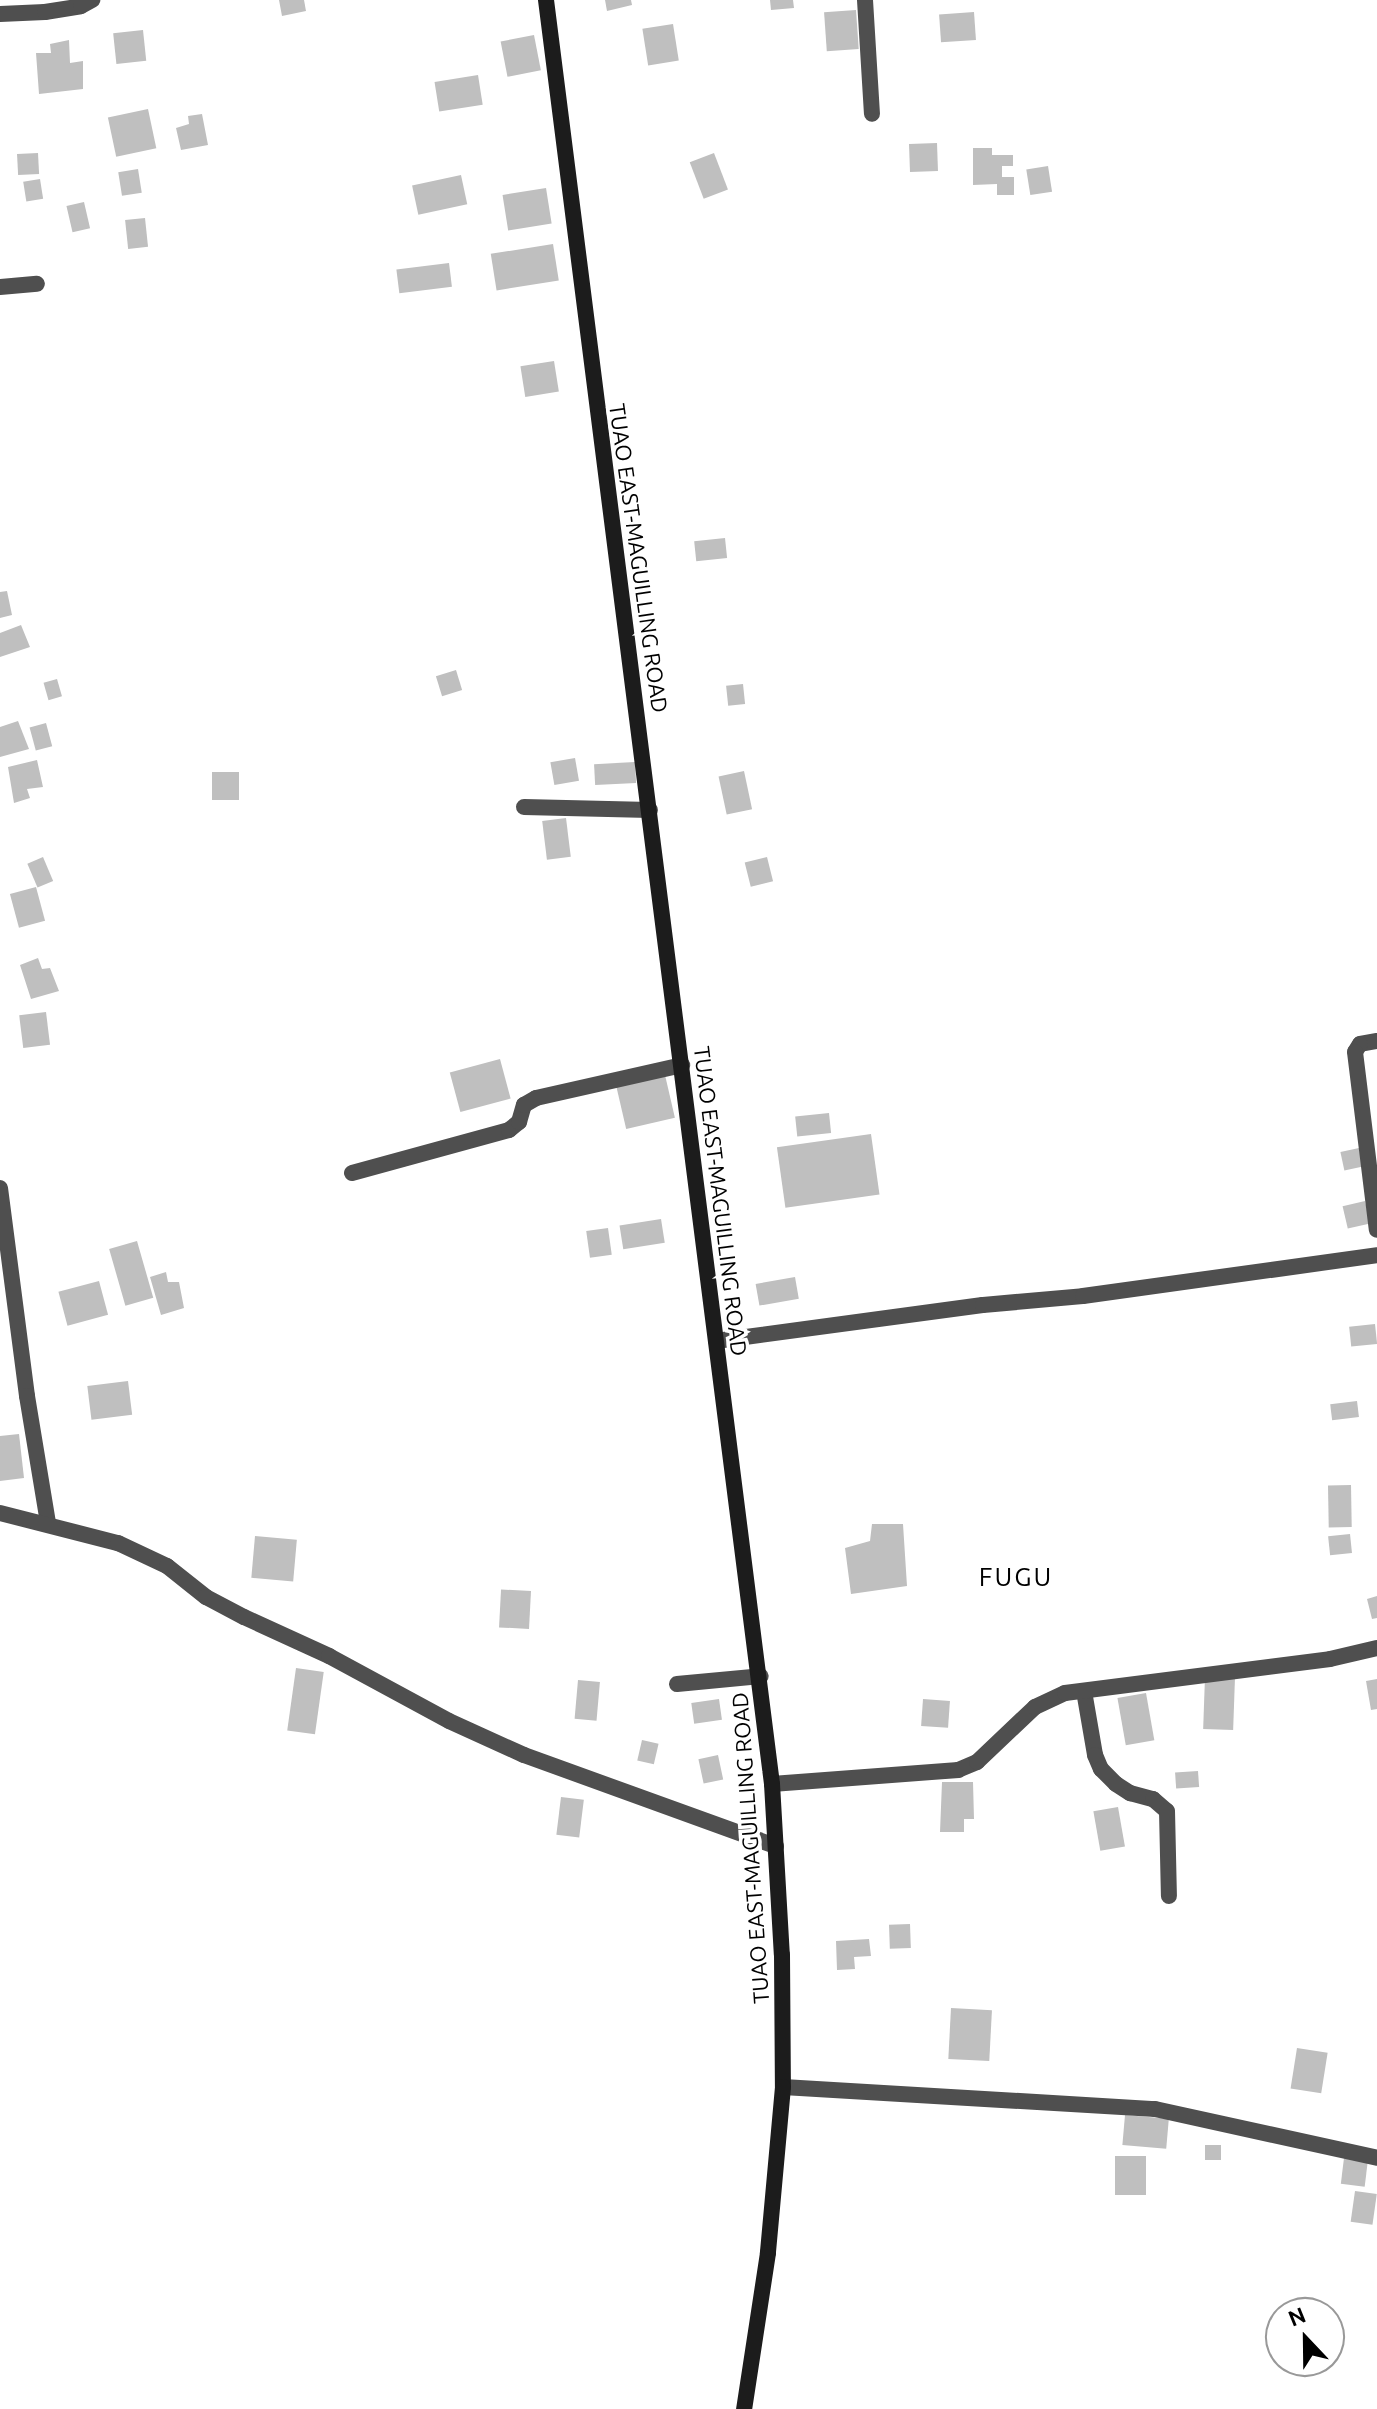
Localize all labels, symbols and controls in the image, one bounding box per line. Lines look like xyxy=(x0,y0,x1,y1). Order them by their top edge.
street label: TUAO EAST-MAGUILLING ROAD xyxy=(604,402,674,714)
street label: TUAO EAST-MAGUILLING ROAD xyxy=(689,1045,753,1357)
district label: FUGU xyxy=(979,1561,1053,1593)
street label: TUAO EAST-MAGUILLING ROAD xyxy=(726,1691,774,2005)
north arrow xyxy=(1265,2297,1345,2377)
text: N xyxy=(1284,2301,1309,2331)

